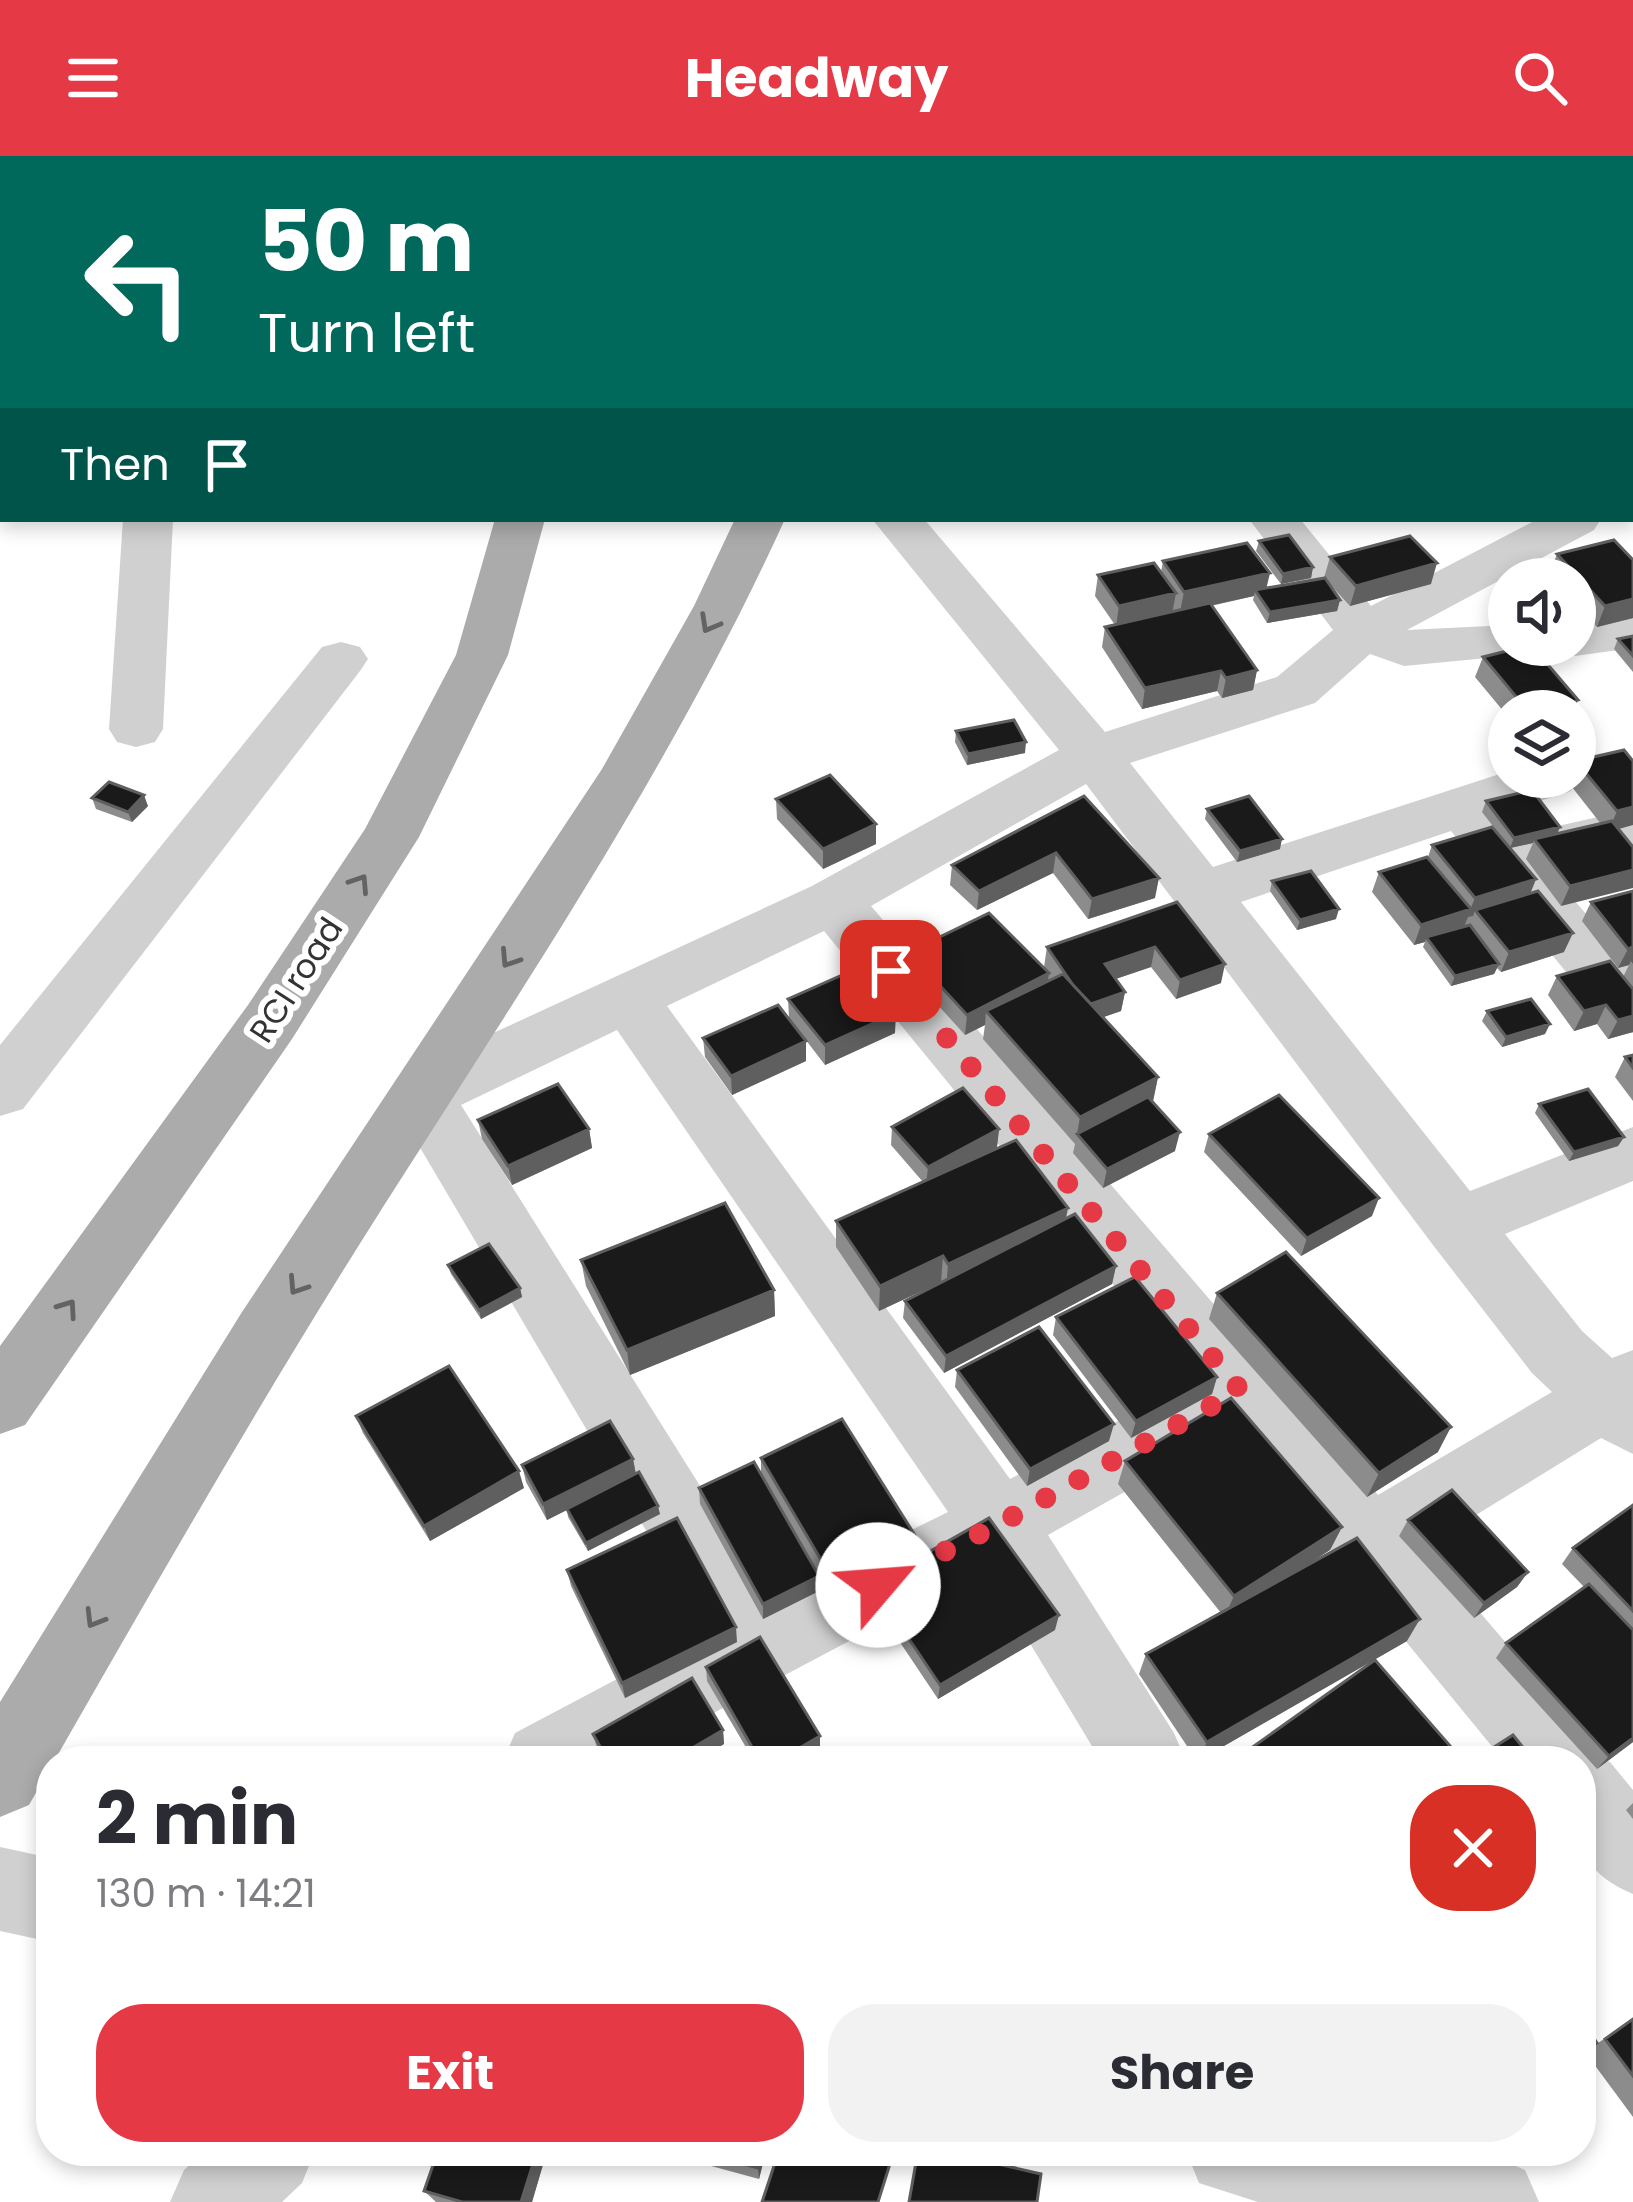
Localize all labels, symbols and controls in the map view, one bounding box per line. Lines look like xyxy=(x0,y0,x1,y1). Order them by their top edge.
text: Headway xyxy=(685,40,948,116)
icon: menu xyxy=(60,45,126,111)
icon: search xyxy=(1507,45,1573,111)
text: 50 m xyxy=(258,183,474,300)
icon: left xyxy=(60,204,216,360)
text: Turn left xyxy=(258,295,475,371)
icon: arrive xyxy=(194,432,260,498)
text: Then xyxy=(60,433,170,496)
map controls xyxy=(1488,558,1596,798)
button: sound xyxy=(1488,558,1596,666)
one-way arrow xyxy=(700,611,723,632)
button: layers xyxy=(1488,690,1596,798)
one-way arrow xyxy=(346,874,368,896)
street label: RCI road xyxy=(238,908,354,1052)
pin xyxy=(840,920,942,1022)
icon: arrive xyxy=(858,938,924,1004)
one-way arrow xyxy=(502,945,524,967)
one-way arrow xyxy=(289,1272,311,1294)
one-way arrow xyxy=(53,1300,75,1321)
position arrow xyxy=(815,1522,941,1648)
one-way arrow xyxy=(86,1606,109,1628)
text: 2 min xyxy=(96,1768,298,1869)
button: close xyxy=(1410,1785,1536,1911)
text: 130 m · 14:21 xyxy=(96,1866,316,1921)
button: Exit xyxy=(96,2004,804,2142)
button: Share xyxy=(828,2004,1536,2142)

